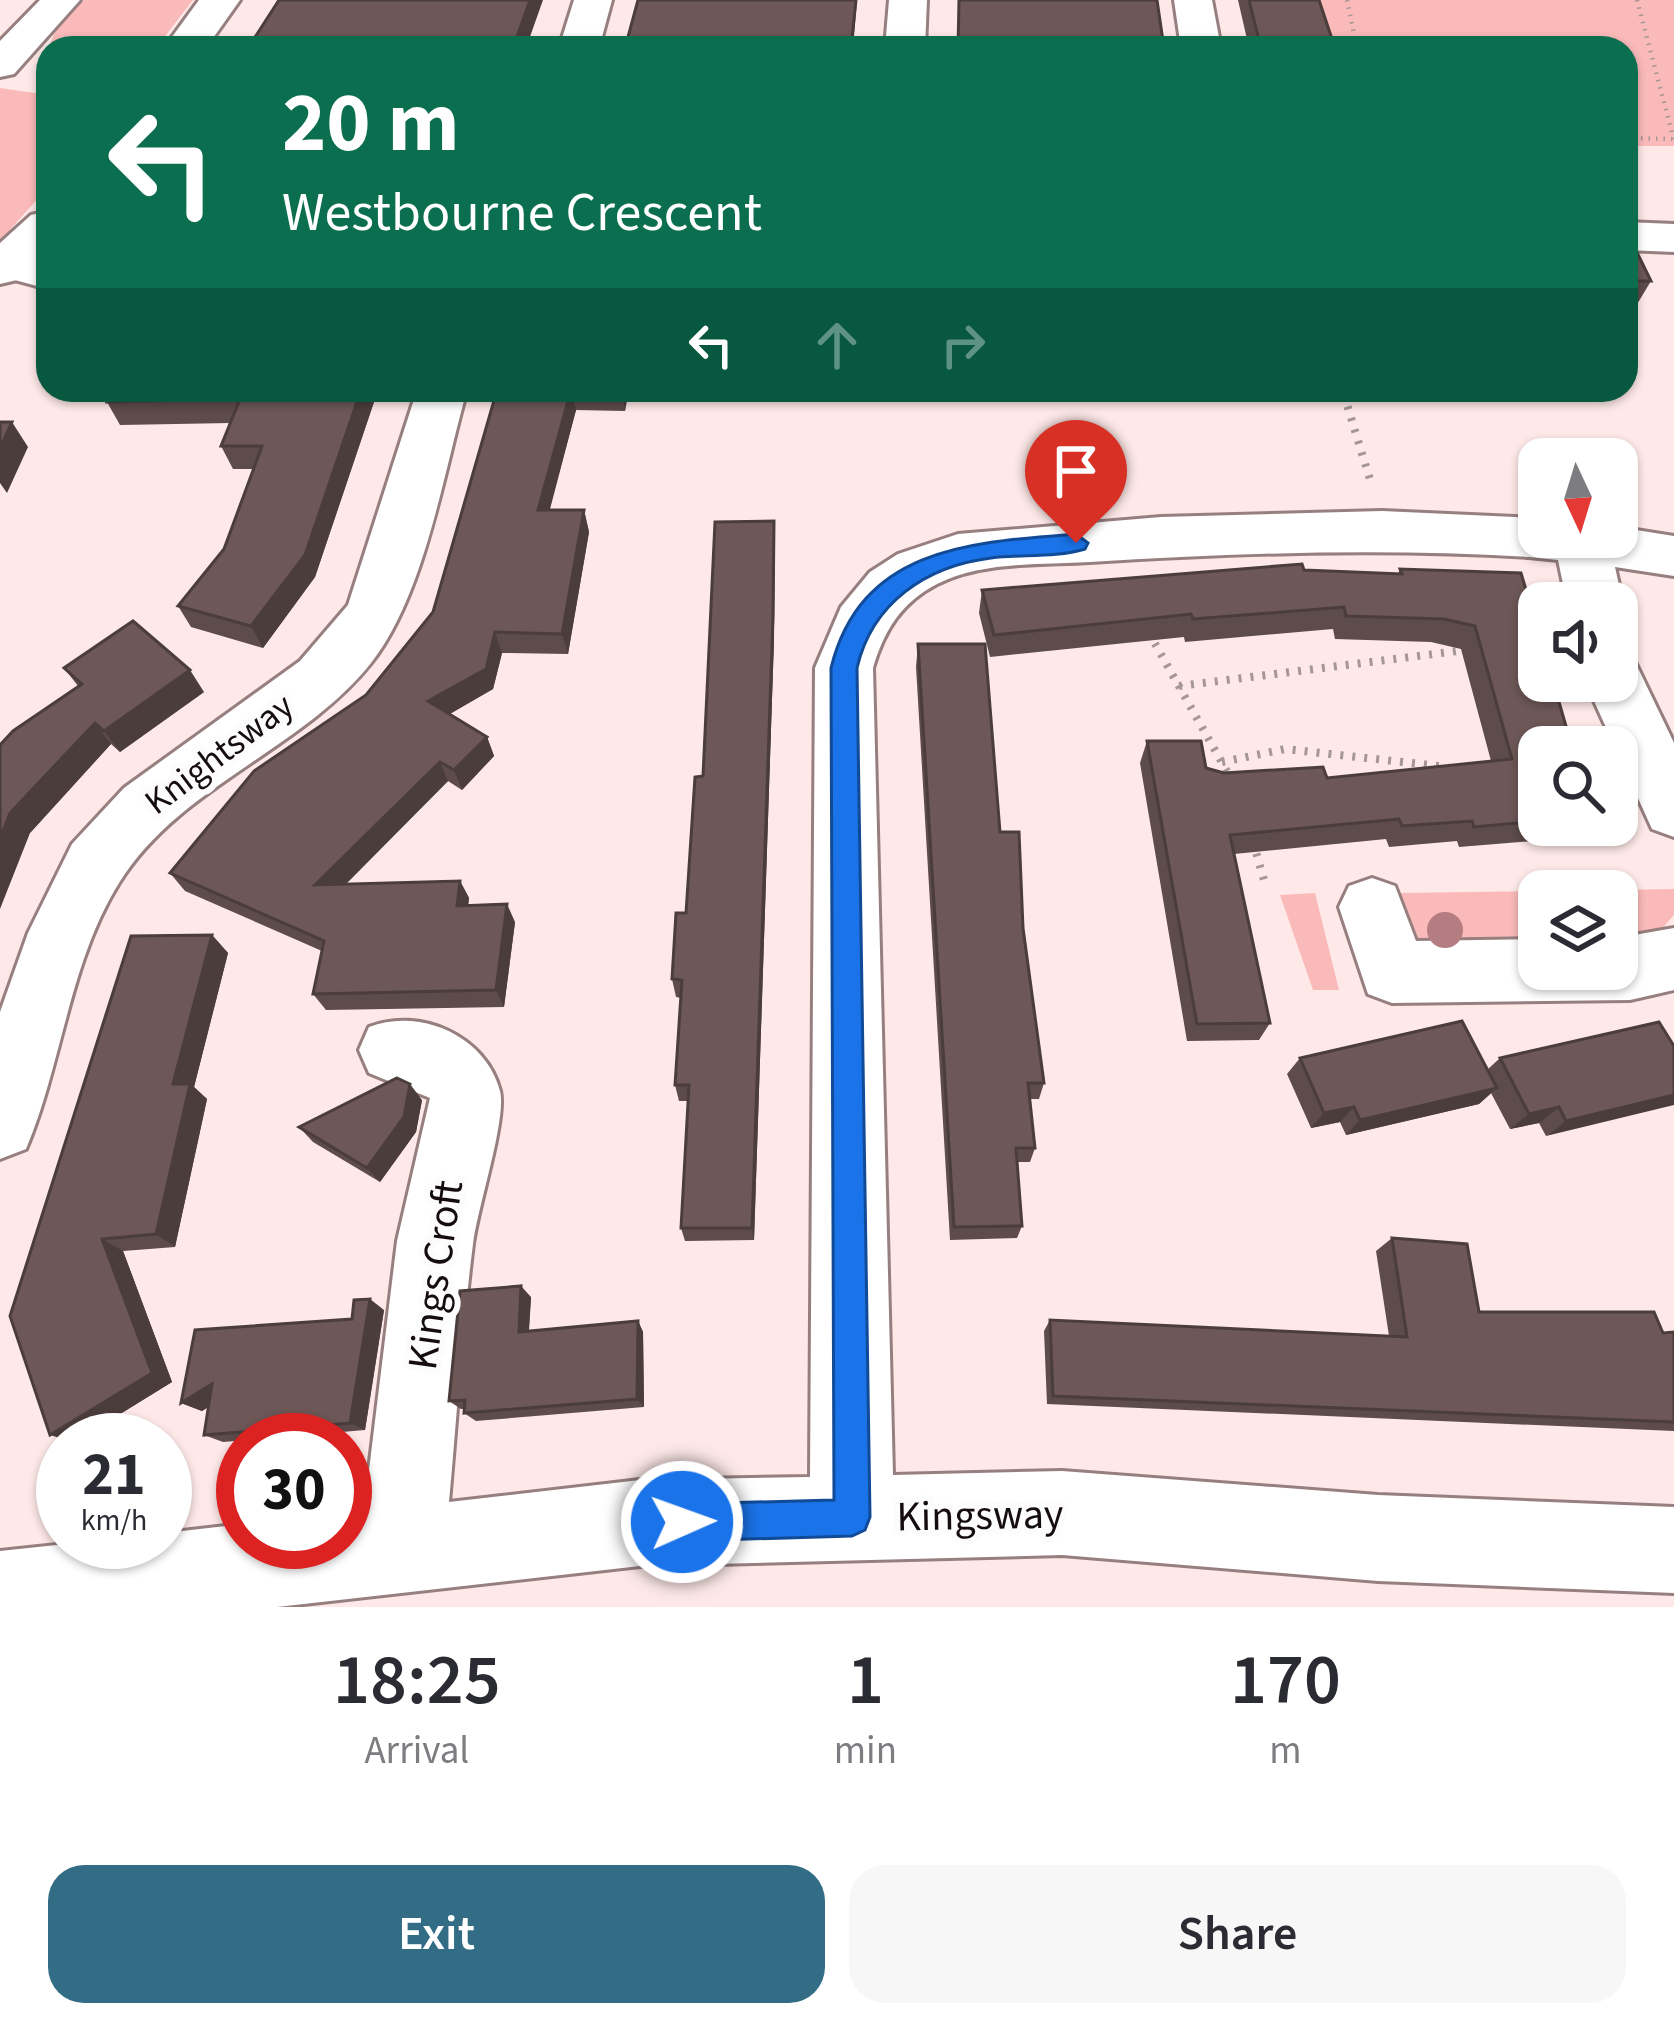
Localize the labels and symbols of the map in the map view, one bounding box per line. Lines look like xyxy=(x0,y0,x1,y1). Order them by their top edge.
pin xyxy=(1025,420,1127,543)
north arrow xyxy=(1518,438,1638,558)
street label: Knightsway xyxy=(134,681,304,827)
street label: Kings Croft xyxy=(393,1176,479,1374)
speed limit sign: 30 xyxy=(216,1413,372,1569)
position arrow xyxy=(619,1459,745,1585)
street label: Kingsway xyxy=(896,1485,1064,1547)

